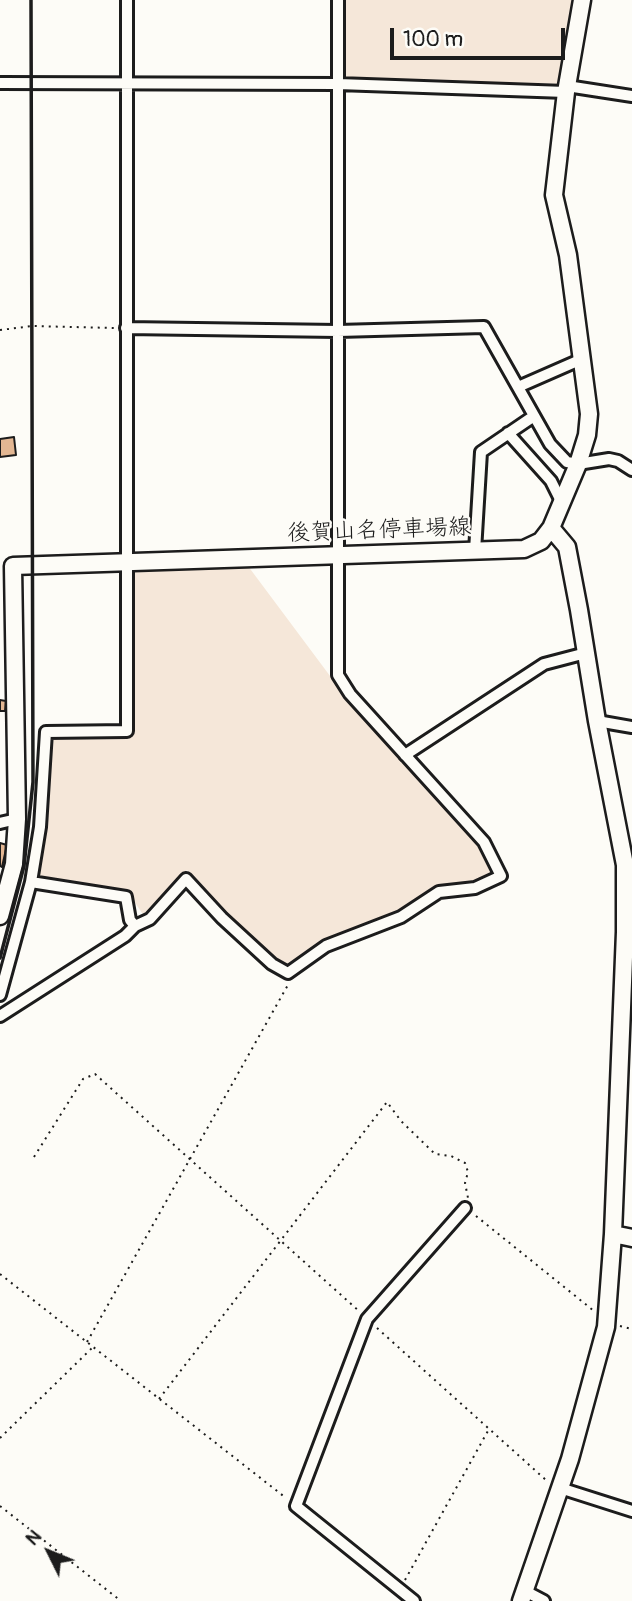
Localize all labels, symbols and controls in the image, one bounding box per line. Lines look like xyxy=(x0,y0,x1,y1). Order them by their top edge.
scale bar xyxy=(394,14,569,58)
text: 100 m xyxy=(403,26,463,53)
street label: 後賀山名停車場線 xyxy=(287,514,471,548)
north arrow xyxy=(14,1517,84,1587)
text: N xyxy=(20,1525,47,1551)

